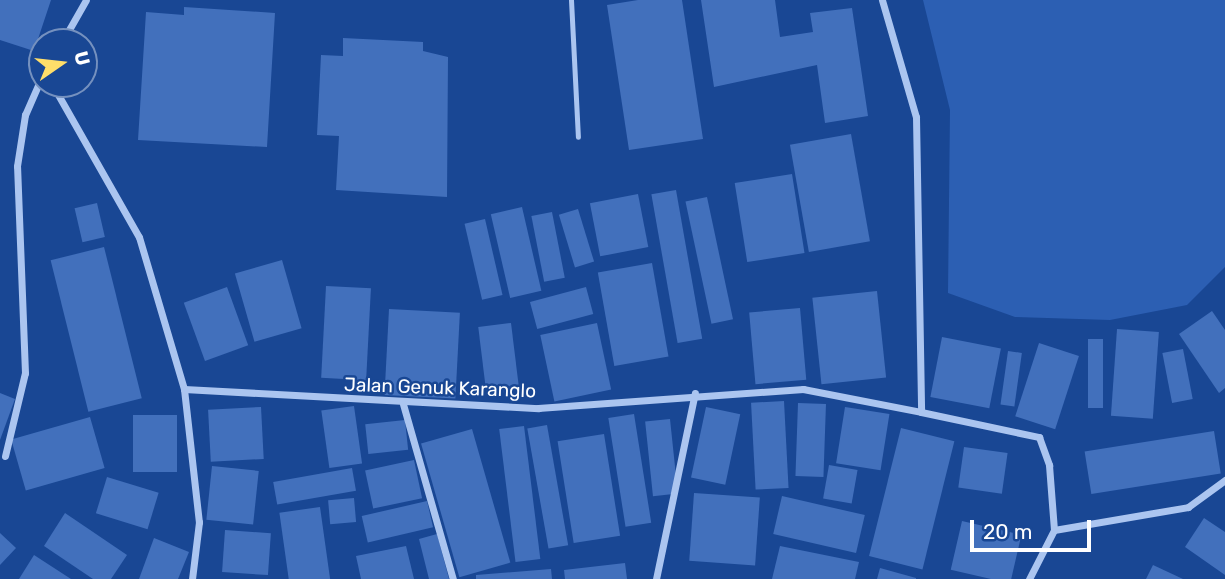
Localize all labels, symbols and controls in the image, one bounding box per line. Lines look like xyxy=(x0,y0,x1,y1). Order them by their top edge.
north arrow xyxy=(28,28,98,98)
text: U xyxy=(69,49,95,68)
street label: Jalan Genuk Karanglo xyxy=(343,373,537,403)
scale bar xyxy=(973,505,1094,550)
text: 20 m xyxy=(983,519,1032,544)

